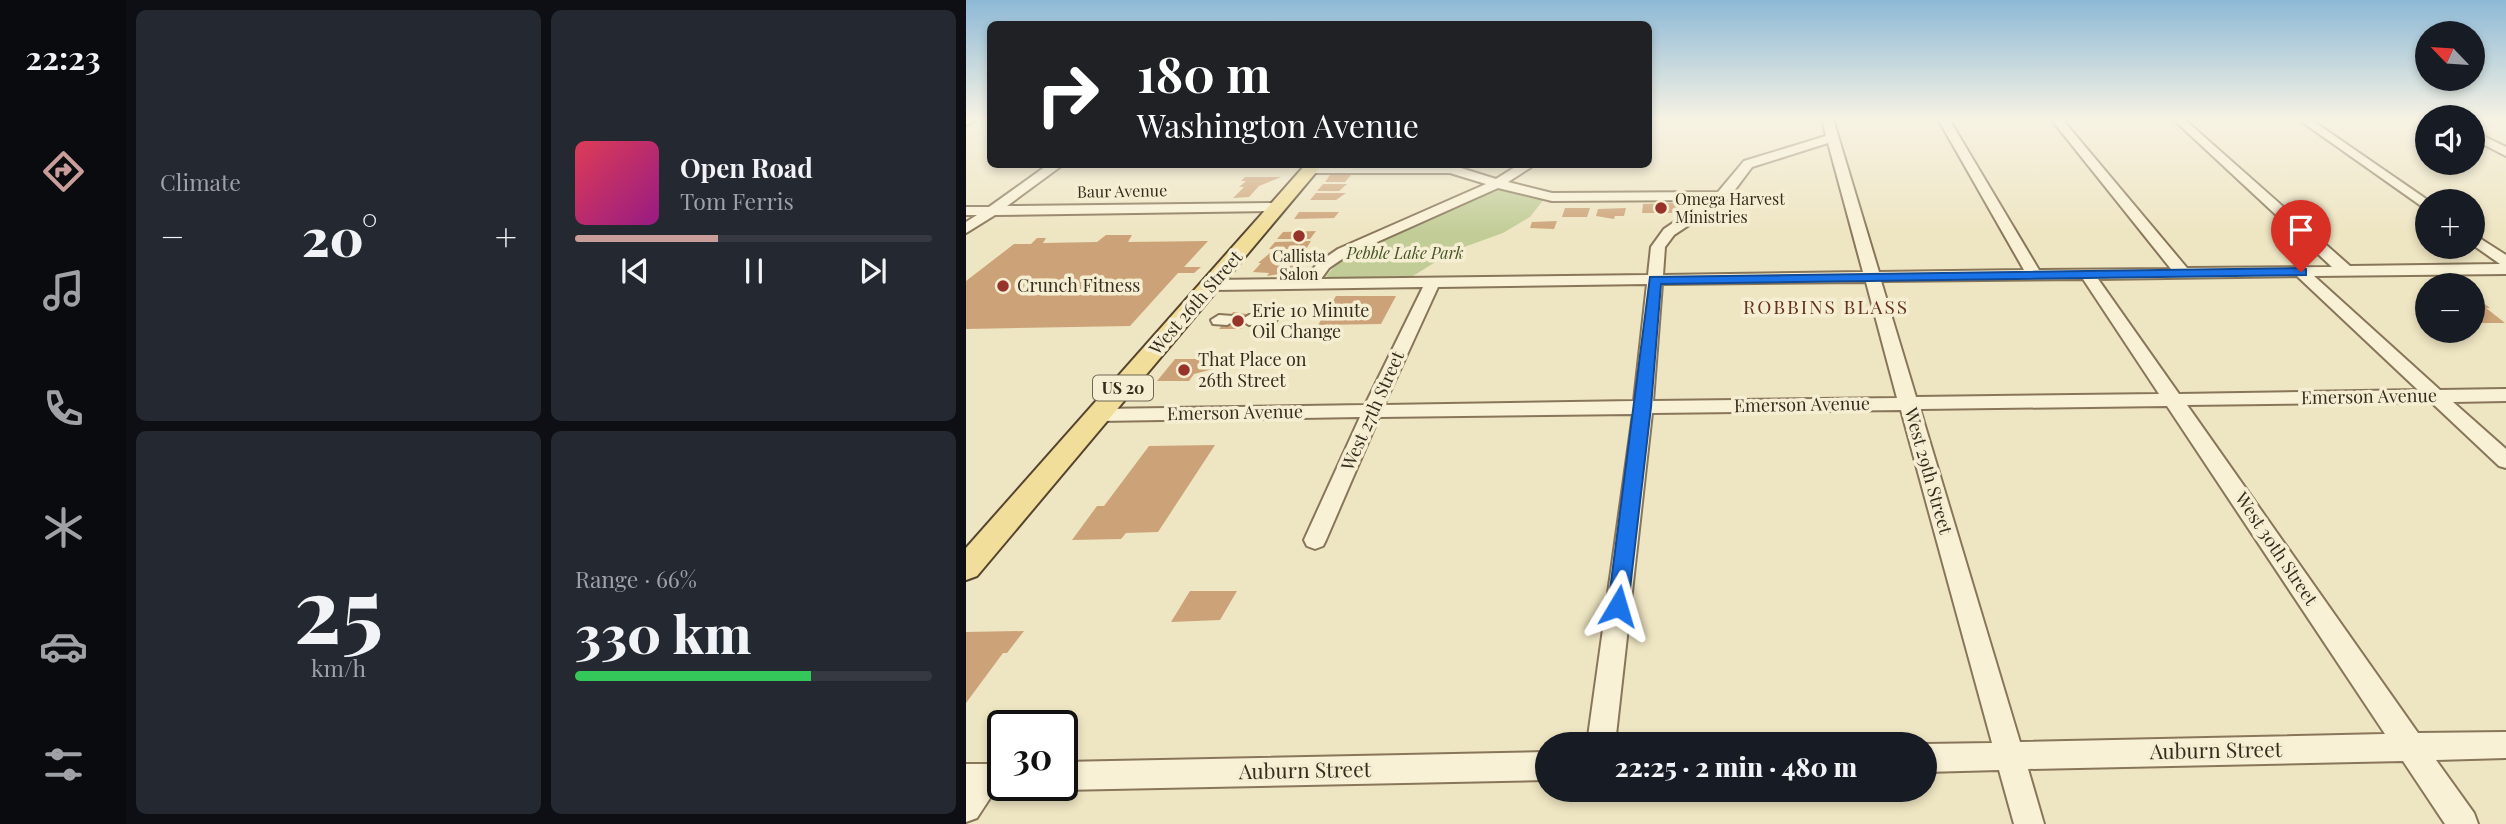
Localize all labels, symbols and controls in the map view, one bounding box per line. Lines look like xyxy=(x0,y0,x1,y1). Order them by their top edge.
north arrow xyxy=(2415,21,2485,91)
map controls xyxy=(2415,21,2485,343)
text: 22:23 xyxy=(25,35,101,78)
text: 180 m xyxy=(1137,40,1271,105)
icon: right xyxy=(1022,49,1113,140)
text: Washington Avenue xyxy=(1137,103,1419,146)
button: sound xyxy=(2415,105,2485,175)
icon: directions xyxy=(39,147,88,196)
text: Open Road xyxy=(680,150,813,185)
text: Climate xyxy=(160,166,241,197)
street label: Baur Avenue xyxy=(1077,179,1167,202)
text: Tom Ferris xyxy=(680,185,794,216)
place label: Omega Harvest Ministries xyxy=(1675,188,1785,227)
button: + xyxy=(2415,189,2485,259)
marker: Omega Harvest Ministries xyxy=(1653,200,1669,216)
pin xyxy=(2271,200,2331,272)
text: 20° xyxy=(302,201,378,270)
text: − xyxy=(160,210,185,261)
text: + xyxy=(495,210,517,261)
icon: arrive xyxy=(2282,211,2320,249)
marker: Callista Salon xyxy=(1291,228,1307,244)
park label: Pebble Lake Park xyxy=(1345,242,1464,263)
street label: West 26th Street xyxy=(1143,245,1248,360)
place label: Callista Salon xyxy=(1272,245,1326,284)
icon: previous xyxy=(616,252,654,290)
icon: pause xyxy=(735,252,773,290)
icon: next xyxy=(854,252,892,290)
icon: music xyxy=(39,266,88,315)
place label: Crunch Fitness xyxy=(1017,273,1140,297)
button: − xyxy=(2415,273,2485,343)
marker: Crunch Fitness xyxy=(995,278,1011,294)
district label: ROBBINS BLASS xyxy=(1743,293,1909,319)
place label: Erie 10 Minute Oil Change xyxy=(1252,298,1369,343)
marker: Erie 10 Minute Oil Change xyxy=(1230,313,1246,329)
street label: West 27th Street xyxy=(1335,346,1409,475)
place label: That Place on 26th Street xyxy=(1198,347,1307,392)
marker: That Place on 26th Street xyxy=(1176,362,1192,378)
road number: US 20 xyxy=(1093,376,1153,400)
street label: Emerson Avenue xyxy=(2301,383,2437,409)
icon: phone xyxy=(39,384,88,433)
street label: Emerson Avenue xyxy=(1734,391,1870,417)
street label: Emerson Avenue xyxy=(1167,399,1303,425)
street label: West 29th Street xyxy=(1899,404,1959,537)
street label: West 30th Street xyxy=(2230,486,2324,610)
icon: climate xyxy=(39,503,88,552)
text: 25 xyxy=(294,546,383,667)
text: Range · 66% xyxy=(575,563,697,594)
position arrow xyxy=(1581,569,1655,643)
text: 330 km xyxy=(575,598,751,667)
icon: car xyxy=(39,622,88,671)
text: km/h xyxy=(311,652,366,683)
speed limit sign: 30 xyxy=(987,710,1078,801)
street label: Auburn Street xyxy=(2149,734,2283,764)
icon: filters xyxy=(39,740,88,789)
text: 22:25 · 2 min · 480 m xyxy=(1615,749,1857,784)
street label: Auburn Street xyxy=(1238,754,1372,784)

